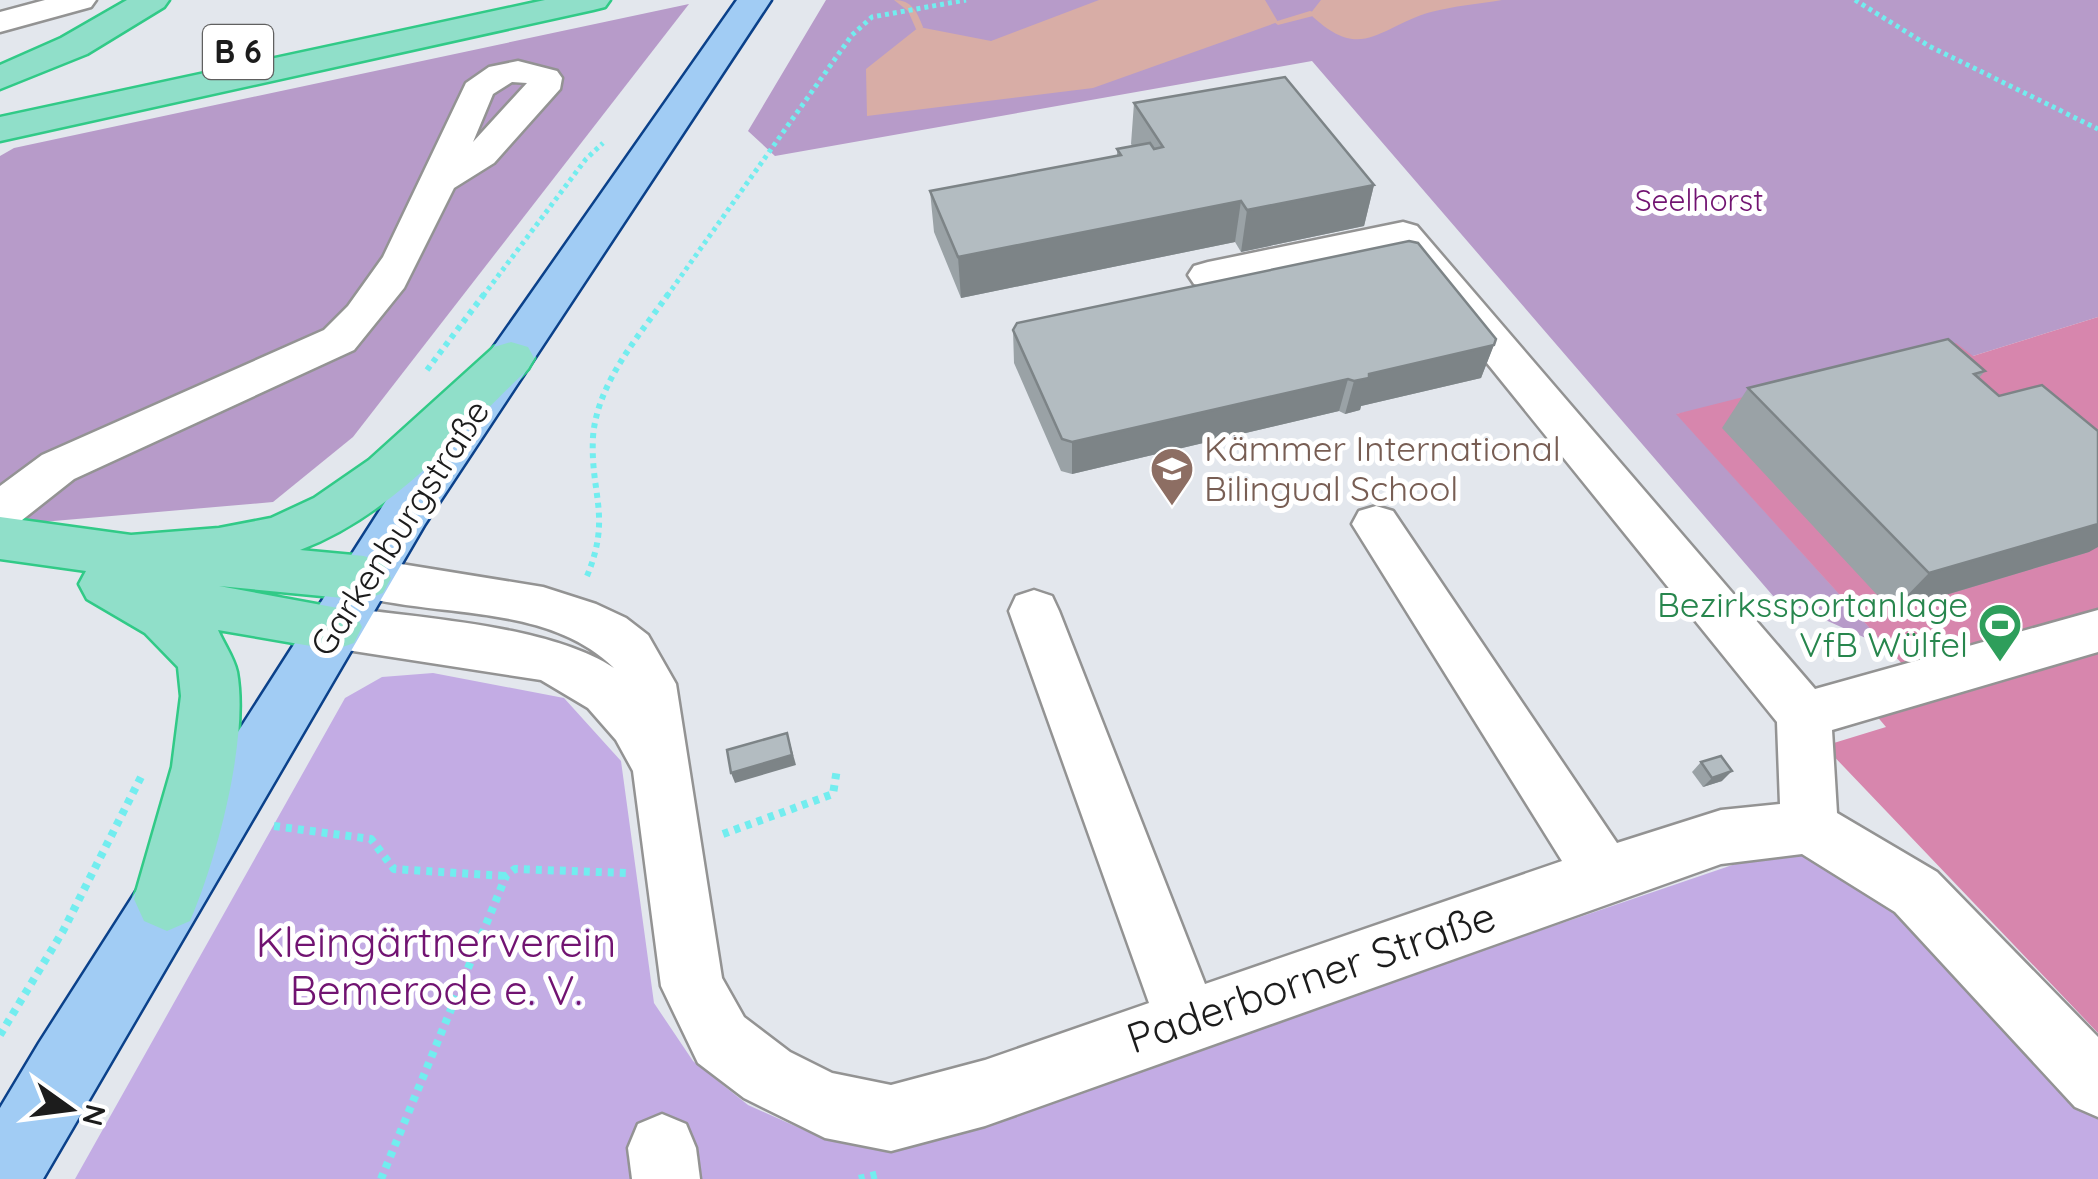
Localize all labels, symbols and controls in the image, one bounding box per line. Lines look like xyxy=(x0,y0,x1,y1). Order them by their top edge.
road number: B 6 xyxy=(203,25,273,79)
park label: Seelhorst xyxy=(1635,181,1763,219)
street label: Garkenburgstraße xyxy=(300,391,498,664)
place label: Kämmer International Bilingual School xyxy=(1204,426,1561,510)
school or university icon: Kämmer International Bilingual School xyxy=(1149,446,1195,507)
place label: Bezirkssportanlage VfB Wülfel xyxy=(1657,582,1968,666)
sports icon: Bezirkssportanlage VfB Wülfel xyxy=(1977,602,2023,663)
street label: Paderborner Straße xyxy=(1120,889,1502,1064)
park label: Kleingärtnerverein Bemerode e. V. xyxy=(256,915,616,1016)
north arrow xyxy=(20,1059,120,1159)
text: N xyxy=(75,1101,114,1129)

